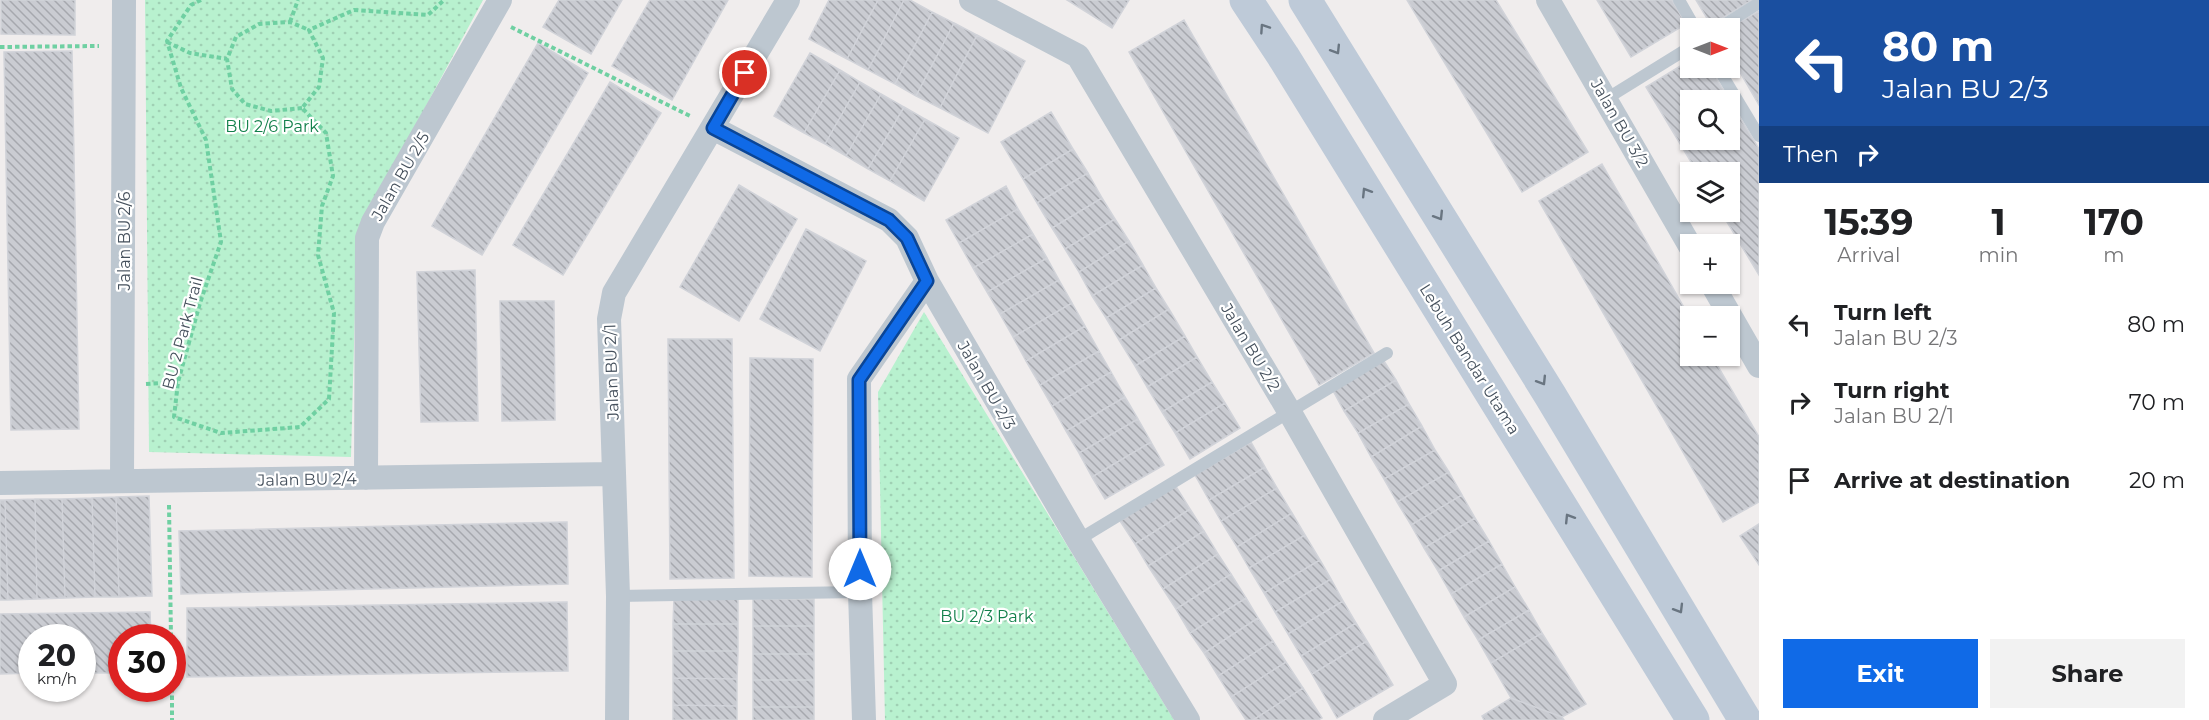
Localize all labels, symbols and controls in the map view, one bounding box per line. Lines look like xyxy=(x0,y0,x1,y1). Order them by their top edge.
north arrow xyxy=(1680,18,1740,78)
map controls xyxy=(1680,18,1740,366)
text: 80 m xyxy=(1882,20,1994,72)
one-way arrow xyxy=(1260,24,1272,34)
icon: left xyxy=(1783,24,1861,102)
one-way arrow xyxy=(1329,44,1341,54)
pin xyxy=(719,47,770,98)
icon: arrive xyxy=(728,56,761,89)
text: Jalan BU 2/3 xyxy=(1882,72,2049,105)
street label: Jalan BU 3/2 xyxy=(1586,75,1652,171)
button: search xyxy=(1680,90,1740,150)
park label: BU 2/6 Park xyxy=(225,117,319,136)
street label: Jalan BU 2/5 xyxy=(367,129,433,225)
icon: right xyxy=(1851,138,1884,171)
text: Then xyxy=(1783,141,1839,168)
button: layers xyxy=(1680,162,1740,222)
one-way arrow xyxy=(1362,188,1374,198)
street label: Jalan BU 2/6 xyxy=(115,191,134,292)
text: 15:39 xyxy=(1824,200,1913,244)
text: 1 xyxy=(1991,200,2006,244)
text: 170 xyxy=(2084,200,2144,244)
one-way arrow xyxy=(1431,209,1442,220)
button: + xyxy=(1680,234,1740,294)
text: Arrival xyxy=(1837,243,1900,267)
text: min xyxy=(1978,243,2019,267)
text: m xyxy=(2103,243,2124,267)
street label: BU 2 Park Trail xyxy=(158,275,207,391)
street label: Lebuh Bandar Utama xyxy=(1416,281,1524,438)
street label: Jalan BU 2/2 xyxy=(1216,299,1284,395)
text: Turn left xyxy=(1834,299,1932,326)
button: − xyxy=(1680,306,1740,366)
icon: left xyxy=(1783,308,1816,341)
text: 80 m xyxy=(2127,311,2185,338)
street label: Jalan BU 2/1 xyxy=(600,324,623,421)
text: Jalan BU 2/3 xyxy=(1834,326,1957,350)
street label: Jalan BU 2/3 xyxy=(953,337,1019,433)
one-way arrow xyxy=(1534,375,1546,385)
text: Turn right xyxy=(1834,377,1949,404)
icon: right xyxy=(1783,386,1816,419)
text: 70 m xyxy=(2129,389,2185,416)
text: Jalan BU 2/1 xyxy=(1834,404,1954,428)
icon: arrive xyxy=(1783,464,1816,497)
text: Arrive at destination xyxy=(1834,467,2070,494)
text: 20 m xyxy=(2129,467,2185,494)
street label: Jalan BU 2/4 xyxy=(256,469,357,490)
one-way arrow xyxy=(1564,514,1576,524)
position arrow xyxy=(828,537,892,601)
one-way arrow xyxy=(1672,603,1683,613)
park label: BU 2/3 Park xyxy=(940,607,1034,626)
speed limit sign: 30 xyxy=(108,624,186,702)
text: 20 xyxy=(38,637,76,674)
button: Exit xyxy=(1783,639,1978,708)
button: Share xyxy=(1990,639,2185,708)
text: km/h xyxy=(37,669,77,688)

